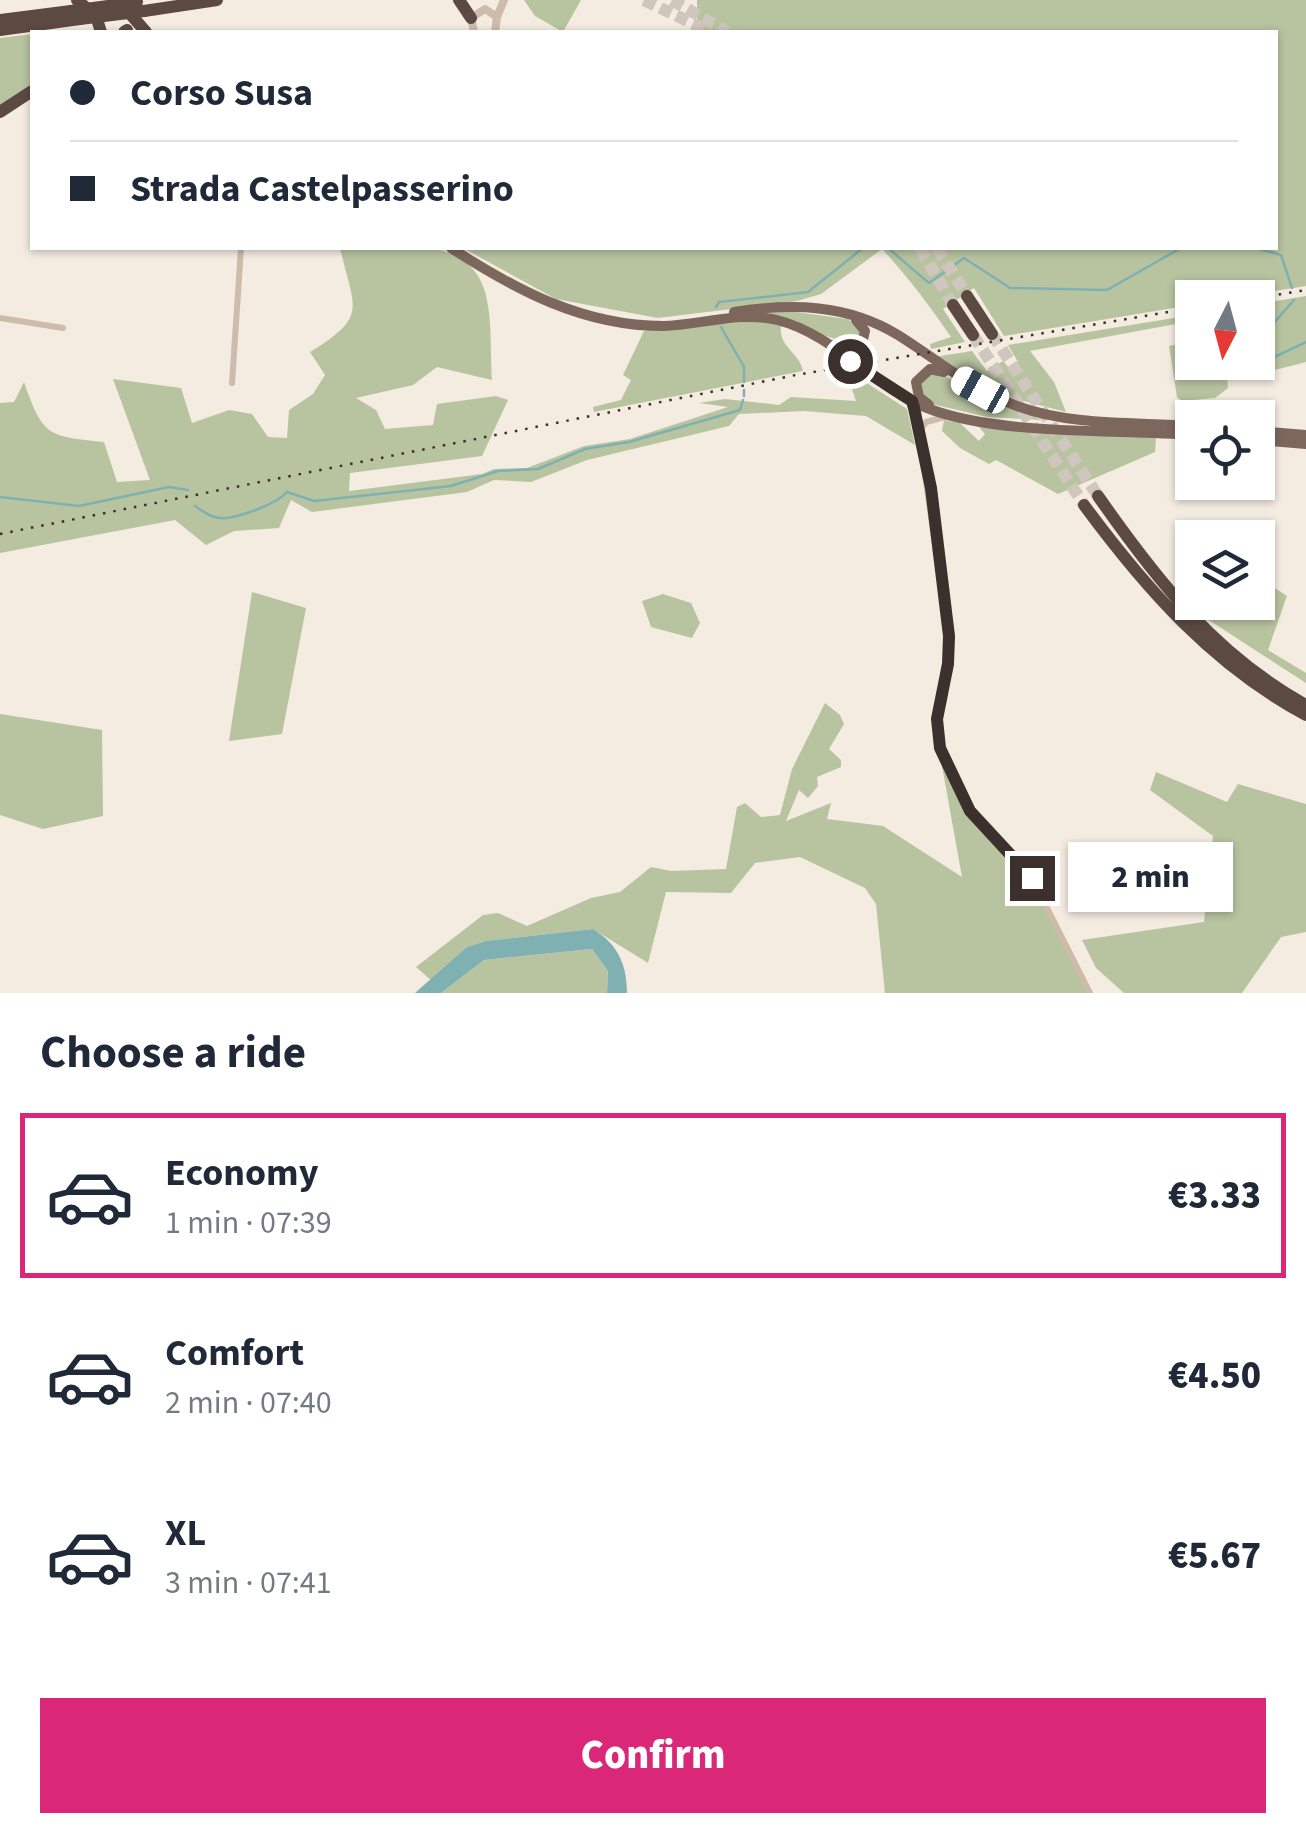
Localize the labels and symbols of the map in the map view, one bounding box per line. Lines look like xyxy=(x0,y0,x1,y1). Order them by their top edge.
north arrow xyxy=(1175,280,1275,380)
route start xyxy=(828,339,873,384)
car xyxy=(946,362,1014,418)
callout: 2 min xyxy=(1067,843,1232,913)
route end xyxy=(1010,856,1055,901)

